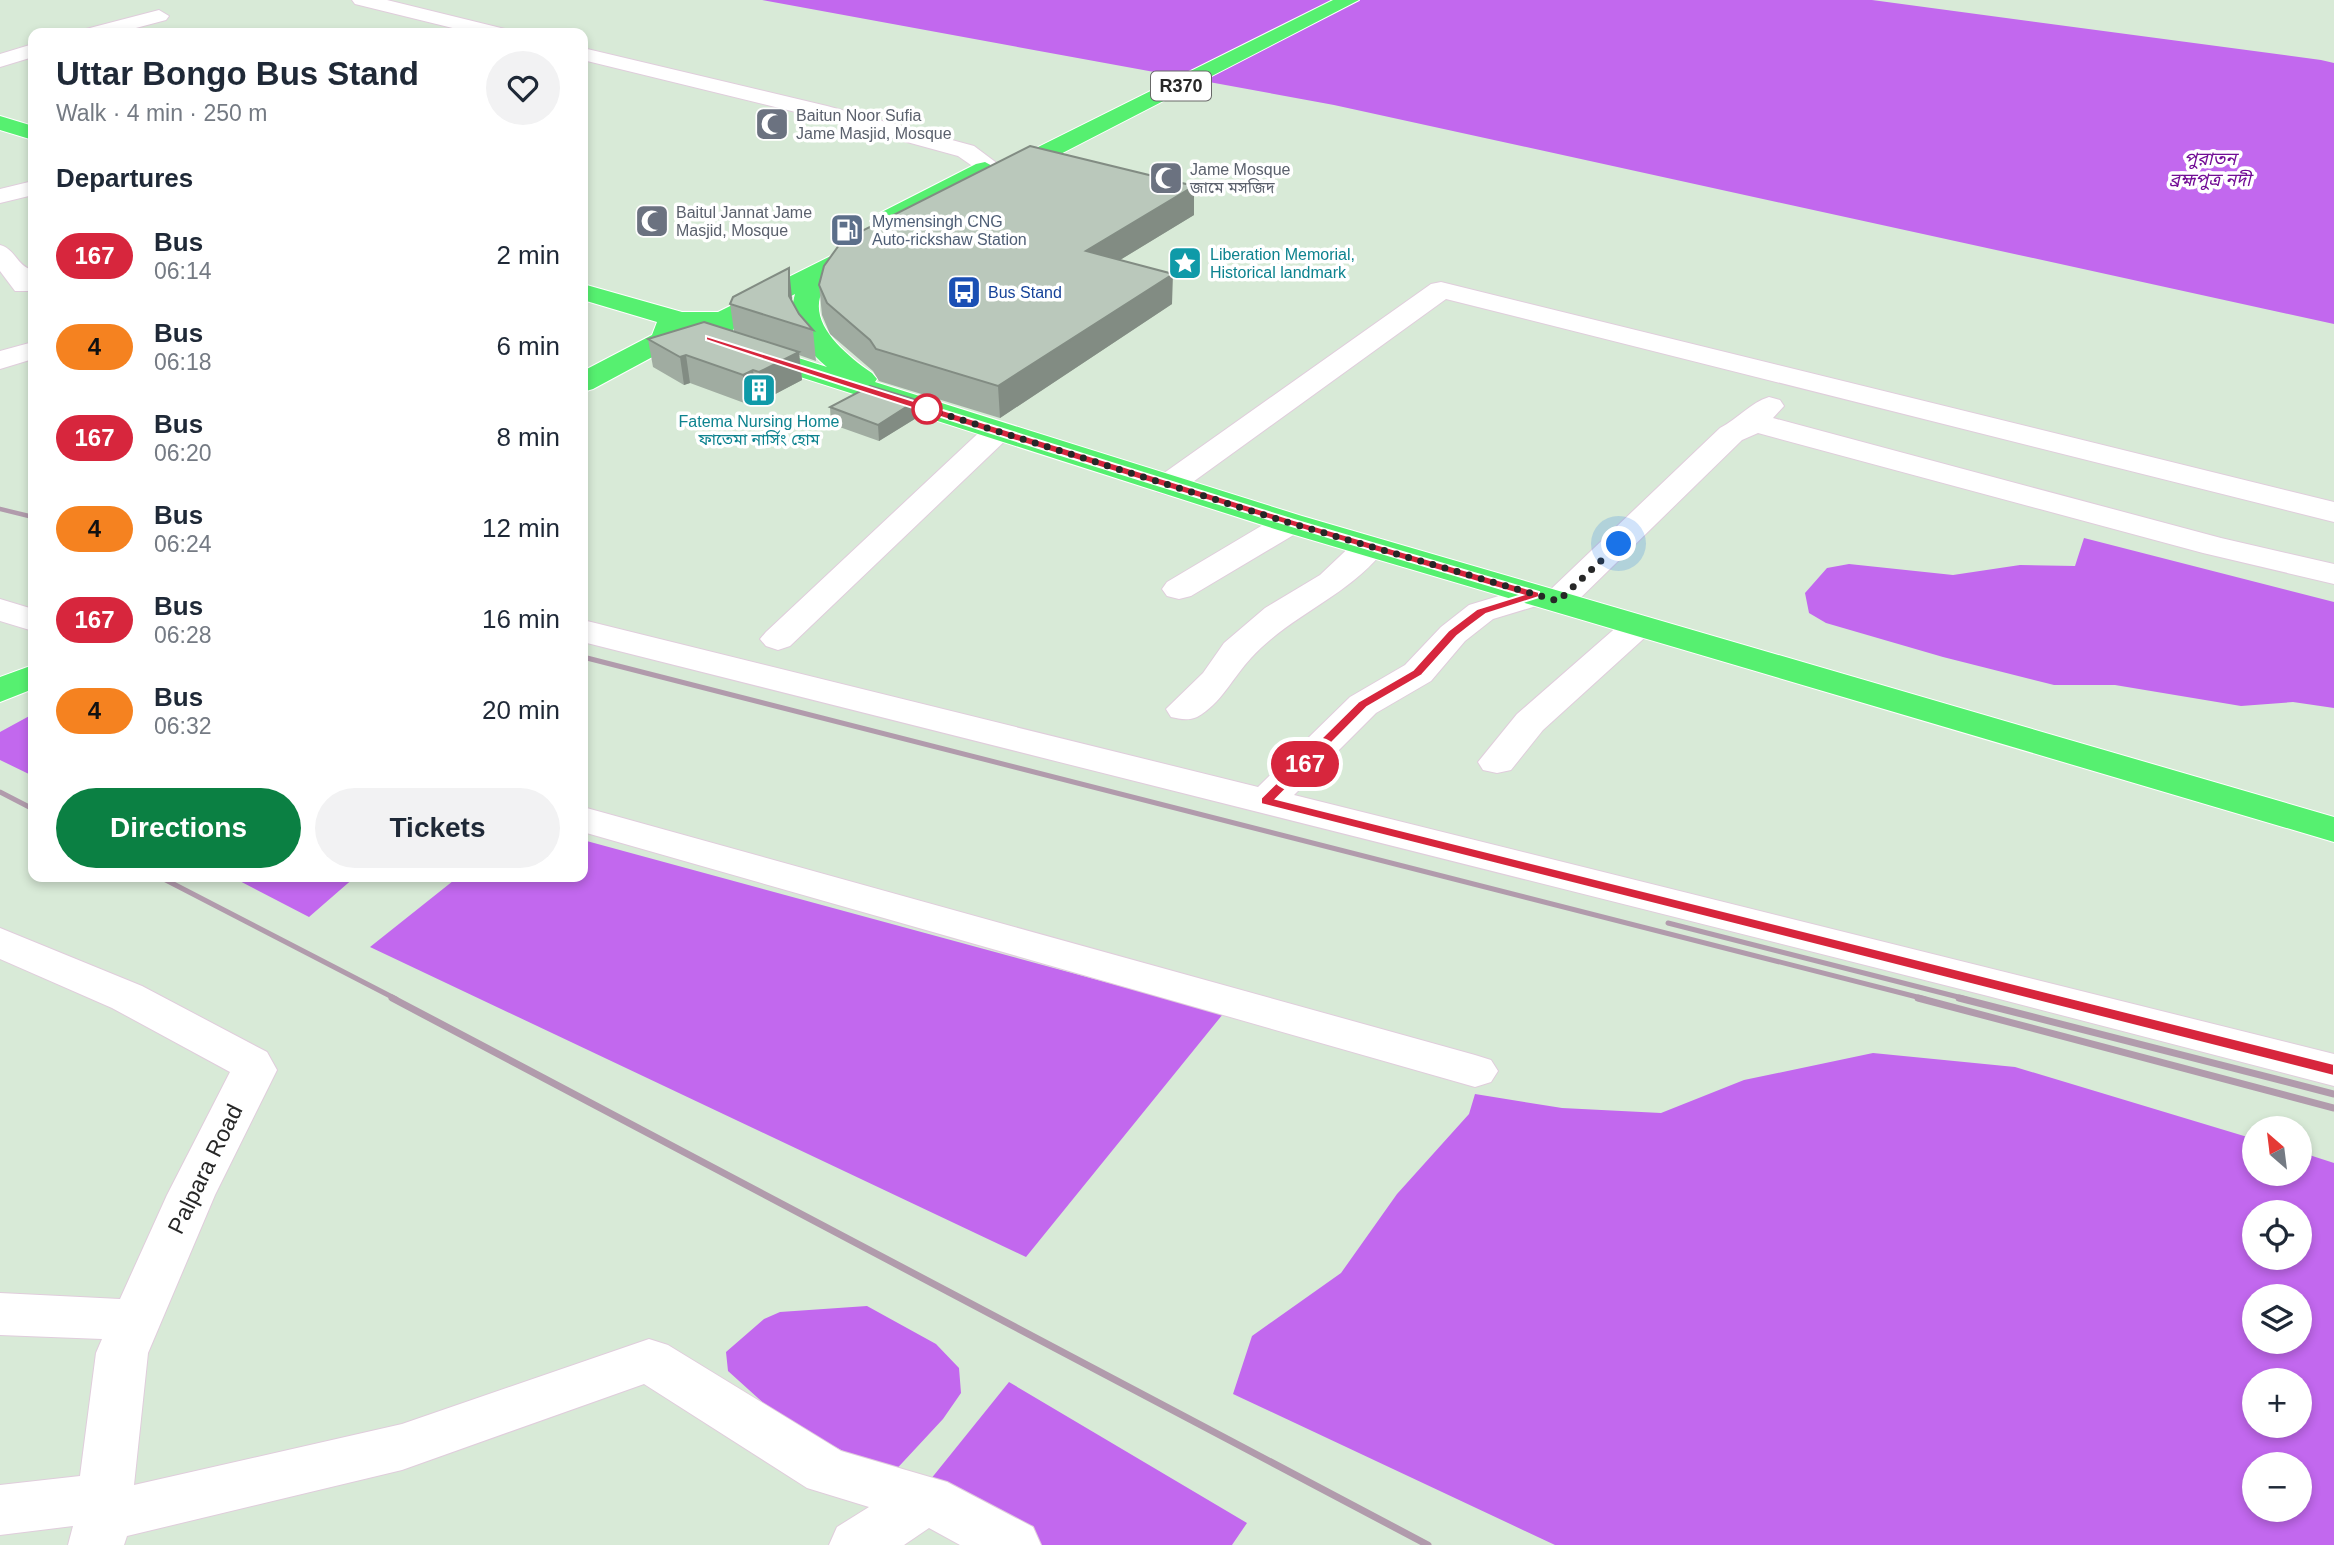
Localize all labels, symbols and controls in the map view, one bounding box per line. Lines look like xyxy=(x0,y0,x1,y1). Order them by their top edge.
button: heart xyxy=(486,51,560,125)
text: Uttar Bongo Bus Stand xyxy=(56,55,419,92)
road number: R370 xyxy=(1151,72,1211,100)
text: Walk · 4 min · 250 m xyxy=(56,100,267,126)
mosque icon: Baitun Noor Sufia Jame Masjid, Mosque xyxy=(753,105,791,143)
place label: Baitun Noor Sufia Jame Masjid, Mosque xyxy=(796,107,952,142)
water label: পুরাতন ব্রহ্মপুত্র নদী xyxy=(2169,149,2254,191)
mosque icon: Jame Mosque জামে মসজিদ xyxy=(1147,159,1185,197)
place label: Jame Mosque জামে মসজিদ xyxy=(1189,161,1291,196)
text: Departures xyxy=(56,163,193,193)
mosque icon: Baitul Jannat Jame Masjid, Mosque xyxy=(633,202,671,240)
place label: Baitul Jannat Jame Masjid, Mosque xyxy=(676,204,812,239)
fuel station icon: Mymensingh CNG Auto-rickshaw Station xyxy=(828,211,866,249)
place label: Mymensingh CNG Auto-rickshaw Station xyxy=(872,213,1027,248)
text: Bus xyxy=(154,227,203,257)
text: 2 min xyxy=(496,240,560,270)
text: 167 xyxy=(74,242,115,269)
place icon: Liberation Memorial, Historical landmark xyxy=(1166,244,1204,282)
place label: Liberation Memorial, Historical landmark xyxy=(1210,246,1355,281)
text: 06:14 xyxy=(154,258,212,284)
bus stop icon: Bus Stand xyxy=(945,273,983,311)
place label: Bus Stand xyxy=(988,284,1062,301)
text: Bus xyxy=(154,318,203,348)
text: 6 min xyxy=(496,331,560,361)
text: 4 xyxy=(88,333,101,360)
text: 06:18 xyxy=(154,349,212,375)
building icon: Fatema Nursing Home ফাতেমা নার্সিং হোম xyxy=(740,371,778,409)
unlabelled marker xyxy=(912,394,942,424)
text: Bus xyxy=(154,409,203,439)
place label: Fatema Nursing Home ফাতেমা নার্সিং হোম xyxy=(679,413,840,448)
text: 8 min xyxy=(496,422,560,452)
text: 167 xyxy=(74,424,115,451)
text: 06:20 xyxy=(154,440,212,466)
text: Bus xyxy=(154,500,203,530)
text: 12 min xyxy=(482,513,560,543)
text: 4 xyxy=(88,515,101,542)
your location xyxy=(1601,526,1636,561)
text: 06:24 xyxy=(154,531,212,557)
text: Bus xyxy=(154,591,203,621)
text: 16 min xyxy=(482,604,560,634)
text: 167 xyxy=(74,606,115,633)
text: 06:28 xyxy=(154,622,212,648)
text: Bus xyxy=(154,682,203,712)
text: 20 min xyxy=(482,695,560,725)
text: 4 xyxy=(88,697,101,724)
text: 06:32 xyxy=(154,713,212,739)
line badge: 167 xyxy=(1265,741,1345,787)
text: 167 xyxy=(1285,750,1325,777)
button: Directions xyxy=(56,788,301,868)
button: Tickets xyxy=(315,788,560,868)
street label: Palpara Road xyxy=(162,1100,248,1238)
north arrow xyxy=(2242,1116,2312,1186)
map controls xyxy=(2242,1116,2312,1522)
button: locate xyxy=(2242,1200,2312,1270)
button: layers xyxy=(2242,1284,2312,1354)
button: + xyxy=(2242,1368,2312,1438)
button: − xyxy=(2242,1452,2312,1522)

